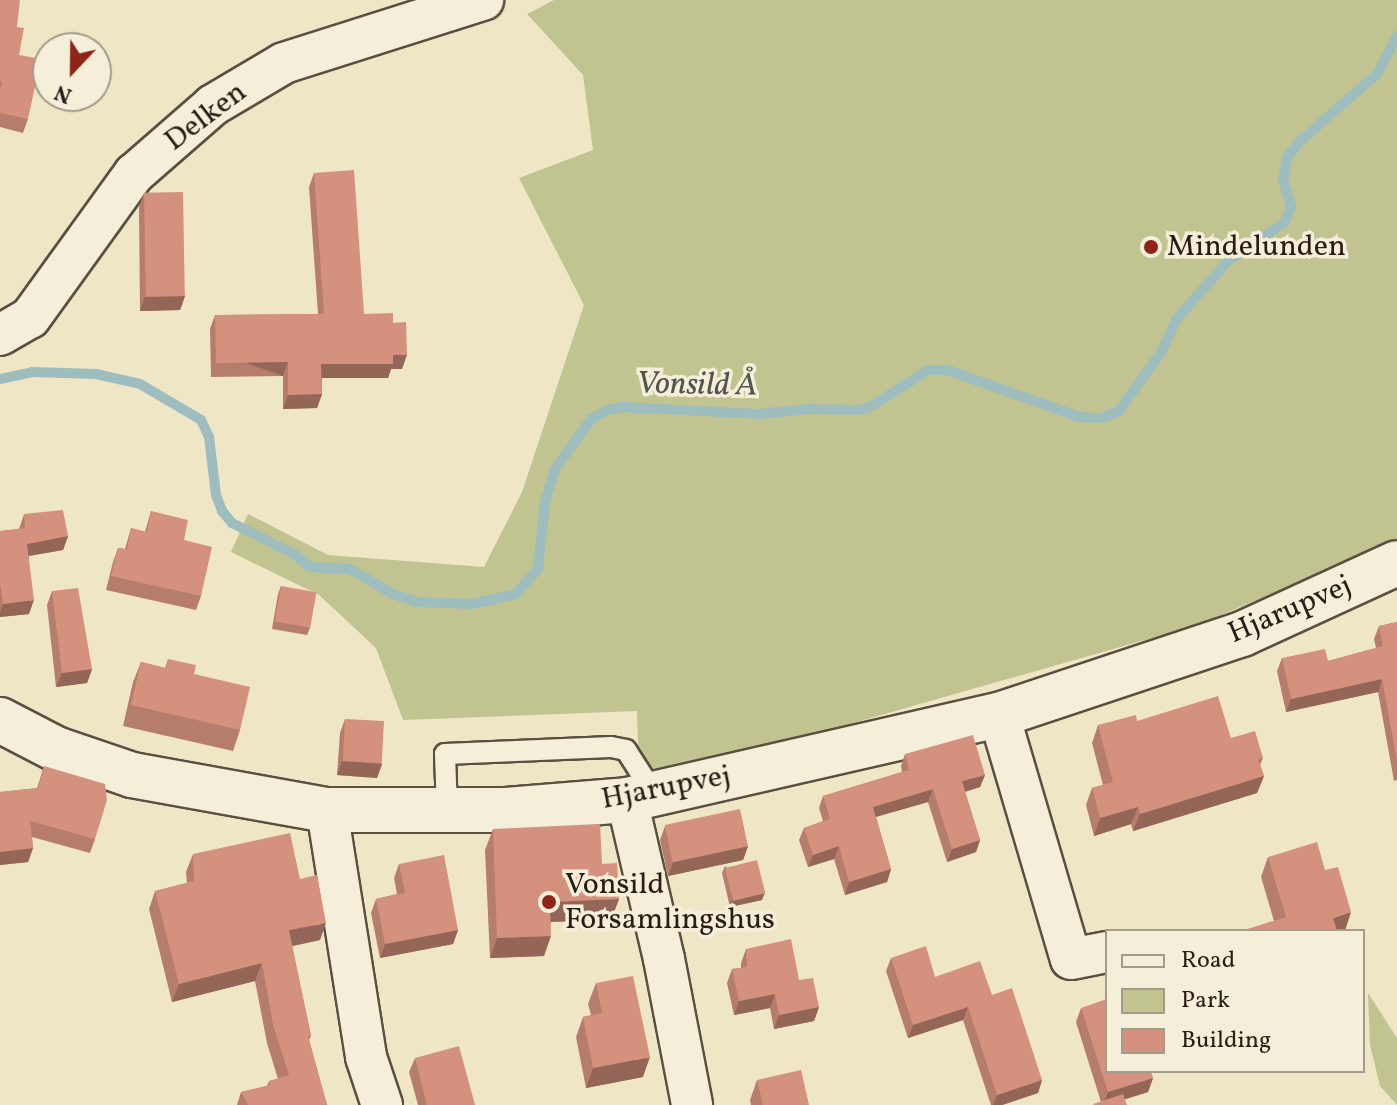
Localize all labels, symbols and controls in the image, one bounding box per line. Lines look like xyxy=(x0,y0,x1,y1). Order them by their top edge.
north arrow xyxy=(32,32,112,112)
text: N xyxy=(50,75,77,110)
street label: Delken xyxy=(158,75,254,159)
place label: Mindelunden xyxy=(1167,229,1346,265)
marker: Mindelunden xyxy=(1142,238,1160,256)
water label: Vonsild Å xyxy=(636,366,758,406)
street label: Hjarupvej xyxy=(1223,568,1357,652)
street label: Hjarupvej xyxy=(598,758,734,818)
place label: Vonsild Forsamlingshus xyxy=(565,867,775,938)
marker: Vonsild Forsamlingshus xyxy=(540,893,558,911)
legend xyxy=(1105,929,1365,1073)
text: Road xyxy=(1181,944,1235,978)
text: Park xyxy=(1181,984,1230,1018)
text: Building xyxy=(1181,1024,1271,1058)

